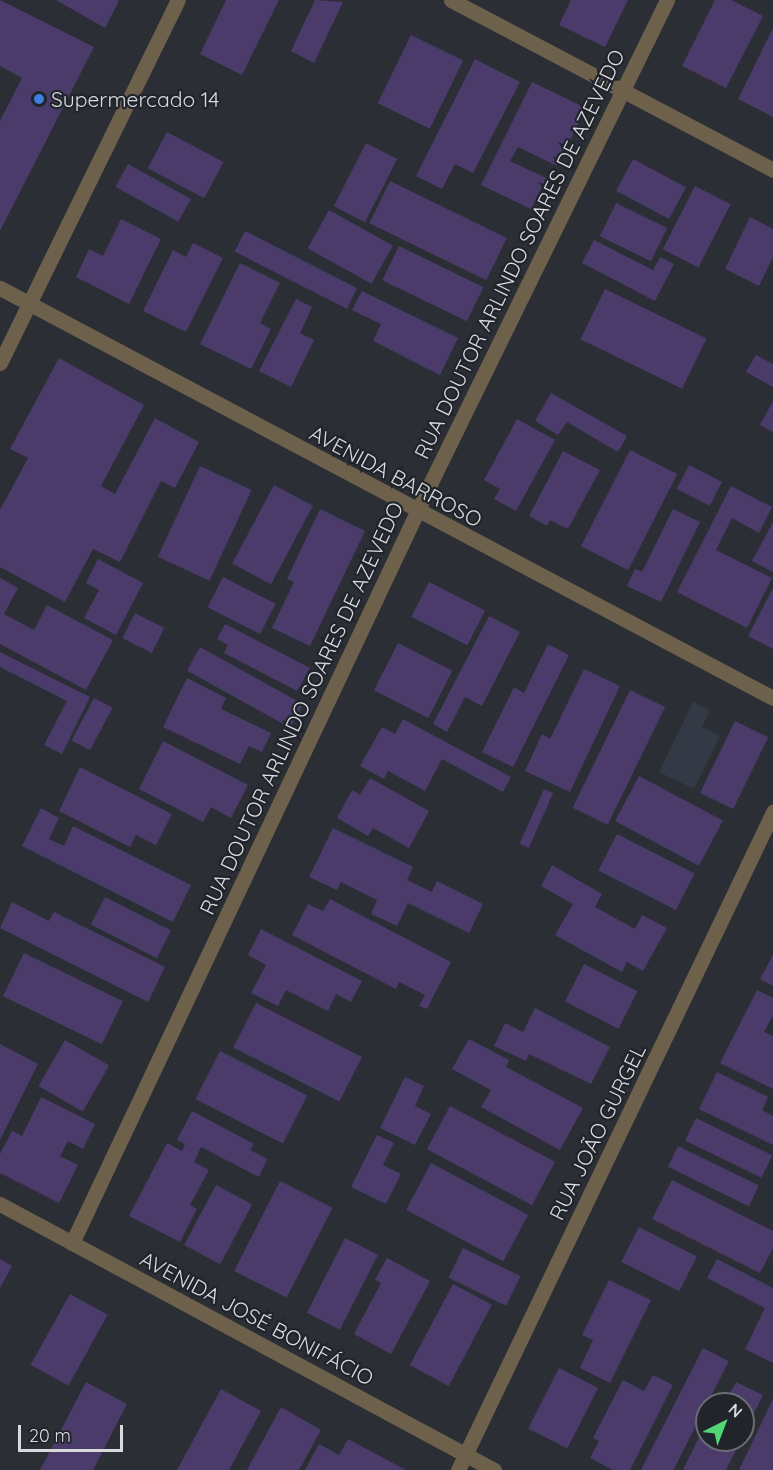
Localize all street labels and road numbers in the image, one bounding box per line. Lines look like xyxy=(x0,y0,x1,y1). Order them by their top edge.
street label: RUA DOUTOR ARLINDO SOARES DE AZEVEDO xyxy=(409,45,629,463)
street label: AVENIDA BARROSO xyxy=(306,420,486,532)
street label: RUA DOUTOR ARLINDO SOARES DE AZEVEDO xyxy=(194,498,408,918)
street label: RUA JOÃO GURGEL xyxy=(543,1040,651,1224)
street label: AVENIDA JOSÉ BONIFÁCIO xyxy=(136,1246,378,1390)

